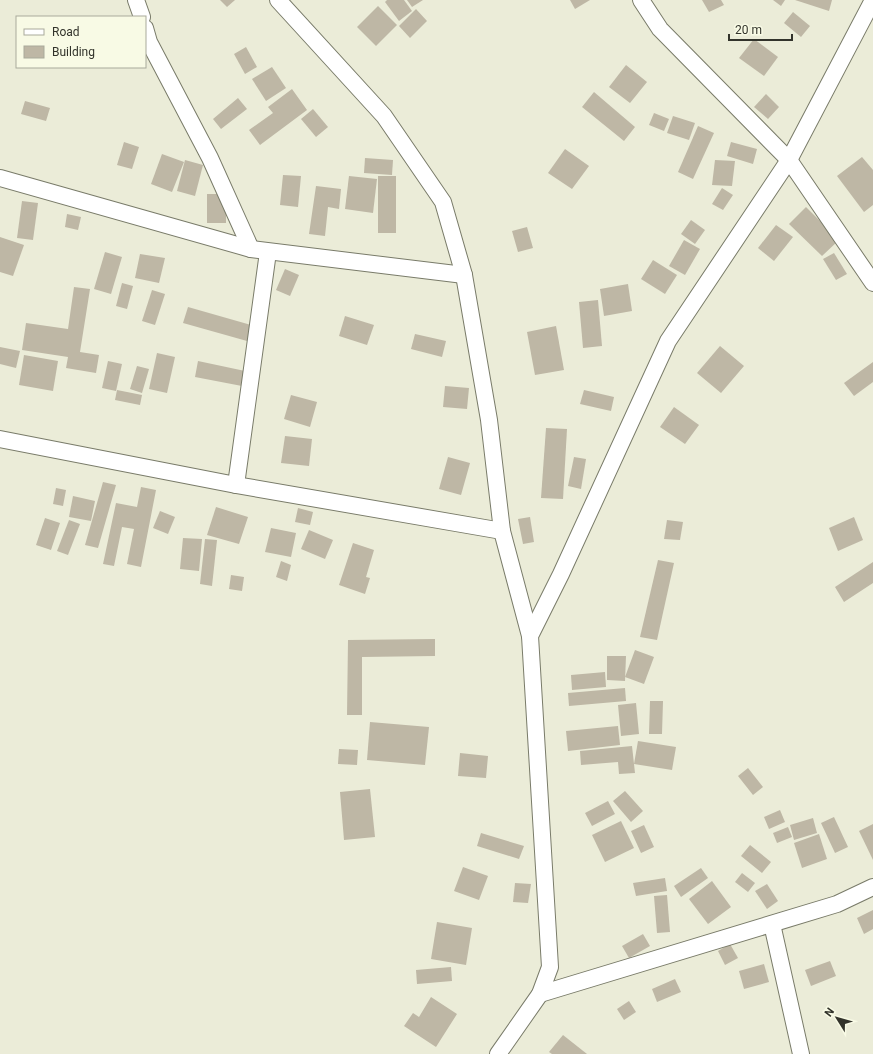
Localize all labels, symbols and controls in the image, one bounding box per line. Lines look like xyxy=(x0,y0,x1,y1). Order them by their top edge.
legend xyxy=(16,16,146,68)
scale bar xyxy=(729,16,792,42)
text: 20 m xyxy=(735,23,762,37)
text: Road xyxy=(52,25,80,39)
text: Building xyxy=(52,45,95,59)
north arrow xyxy=(817,998,857,1038)
text: N xyxy=(822,1005,837,1019)

